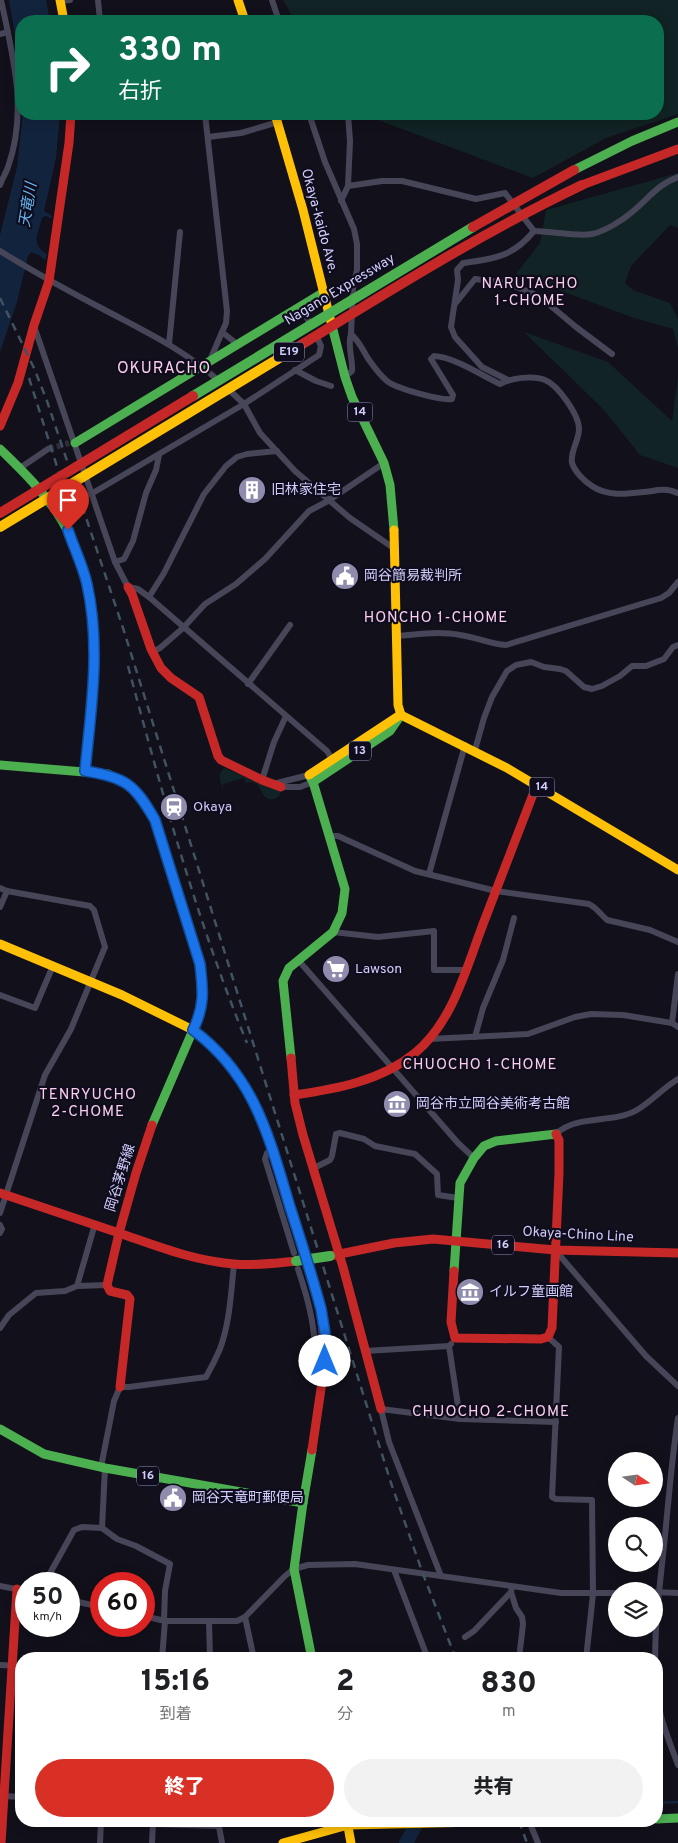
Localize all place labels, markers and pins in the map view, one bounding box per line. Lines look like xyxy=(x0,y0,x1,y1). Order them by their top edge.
building icon: 旧林家住宅 xyxy=(237,475,267,505)
pin xyxy=(47,479,89,530)
place label: 旧林家住宅 xyxy=(271,482,341,499)
public building icon: 岡谷簡易裁判所 xyxy=(330,561,360,591)
place label: 岡谷簡易裁判所 xyxy=(364,568,462,585)
station icon: Okaya xyxy=(159,792,189,822)
place label: Okaya xyxy=(193,799,232,816)
supermarket icon: Lawson xyxy=(321,954,351,984)
place label: Lawson xyxy=(355,961,402,978)
museum icon: 岡谷市立岡谷美術考古館 xyxy=(382,1089,412,1119)
place label: 岡谷市立岡谷美術考古館 xyxy=(416,1095,570,1113)
museum icon: イルフ童画館 xyxy=(455,1277,485,1307)
place label: イルフ童画館 xyxy=(489,1284,573,1301)
public building icon: 岡谷天竜町郵便局 xyxy=(158,1483,188,1513)
place label: 岡谷天竜町郵便局 xyxy=(192,1490,304,1507)

